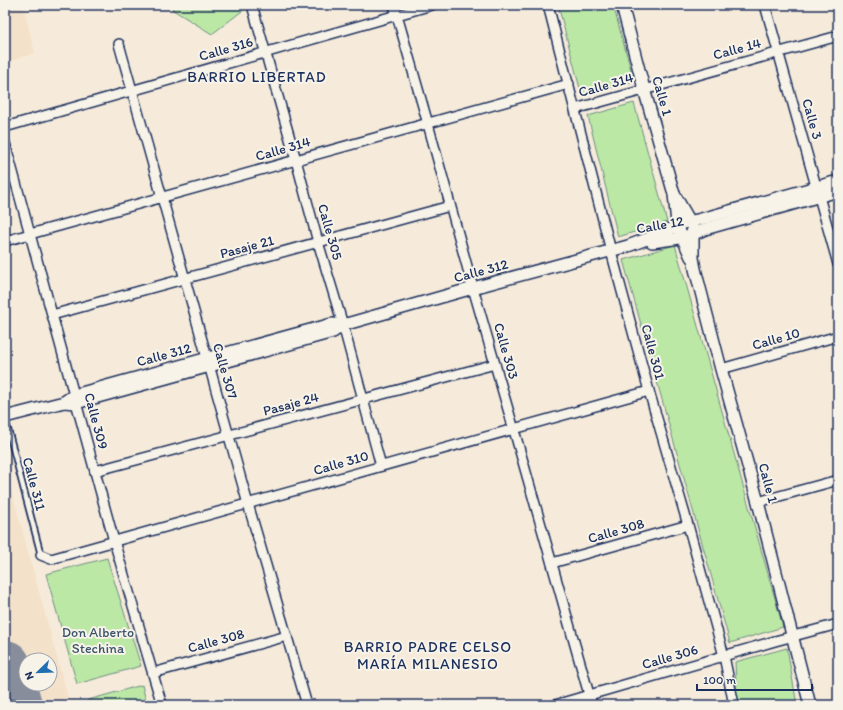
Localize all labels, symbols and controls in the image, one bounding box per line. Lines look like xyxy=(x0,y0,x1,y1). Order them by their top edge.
street label: Calle 316 xyxy=(197,33,255,65)
street label: Calle 14 xyxy=(711,34,763,64)
district label: BARRIO LIBERTAD xyxy=(187,68,327,86)
street label: Calle 314 xyxy=(576,69,636,101)
street label: Calle 1 xyxy=(648,74,676,118)
street label: Calle 3 xyxy=(798,97,826,142)
street label: Calle 314 xyxy=(253,133,313,165)
street label: Calle 305 xyxy=(314,202,346,262)
street label: Calle 12 xyxy=(635,212,686,238)
street label: Pasaje 21 xyxy=(218,232,276,262)
street label: Calle 312 xyxy=(452,255,511,286)
street label: Calle 303 xyxy=(490,321,522,382)
street label: Calle 301 xyxy=(637,322,669,382)
street label: Calle 10 xyxy=(750,324,802,354)
street label: Calle 312 xyxy=(135,339,194,370)
street label: Calle 307 xyxy=(209,341,241,401)
street label: Pasaje 24 xyxy=(261,388,321,420)
street label: Calle 309 xyxy=(80,391,112,451)
street label: Calle 310 xyxy=(311,447,371,479)
street label: Calle 311 xyxy=(19,455,49,513)
street label: Calle 1 xyxy=(755,461,782,505)
street label: Calle 308 xyxy=(586,515,647,547)
park label: Don Alberto Stechina xyxy=(62,624,134,657)
street label: Calle 308 xyxy=(186,625,246,657)
district label: BARRIO PADRE CELSO MARÍA MILANESIO xyxy=(344,638,512,673)
street label: Calle 306 xyxy=(640,641,700,673)
north arrow xyxy=(18,652,58,692)
scale bar xyxy=(697,666,812,692)
text: N xyxy=(22,670,37,682)
text: 100 m xyxy=(703,673,736,687)

